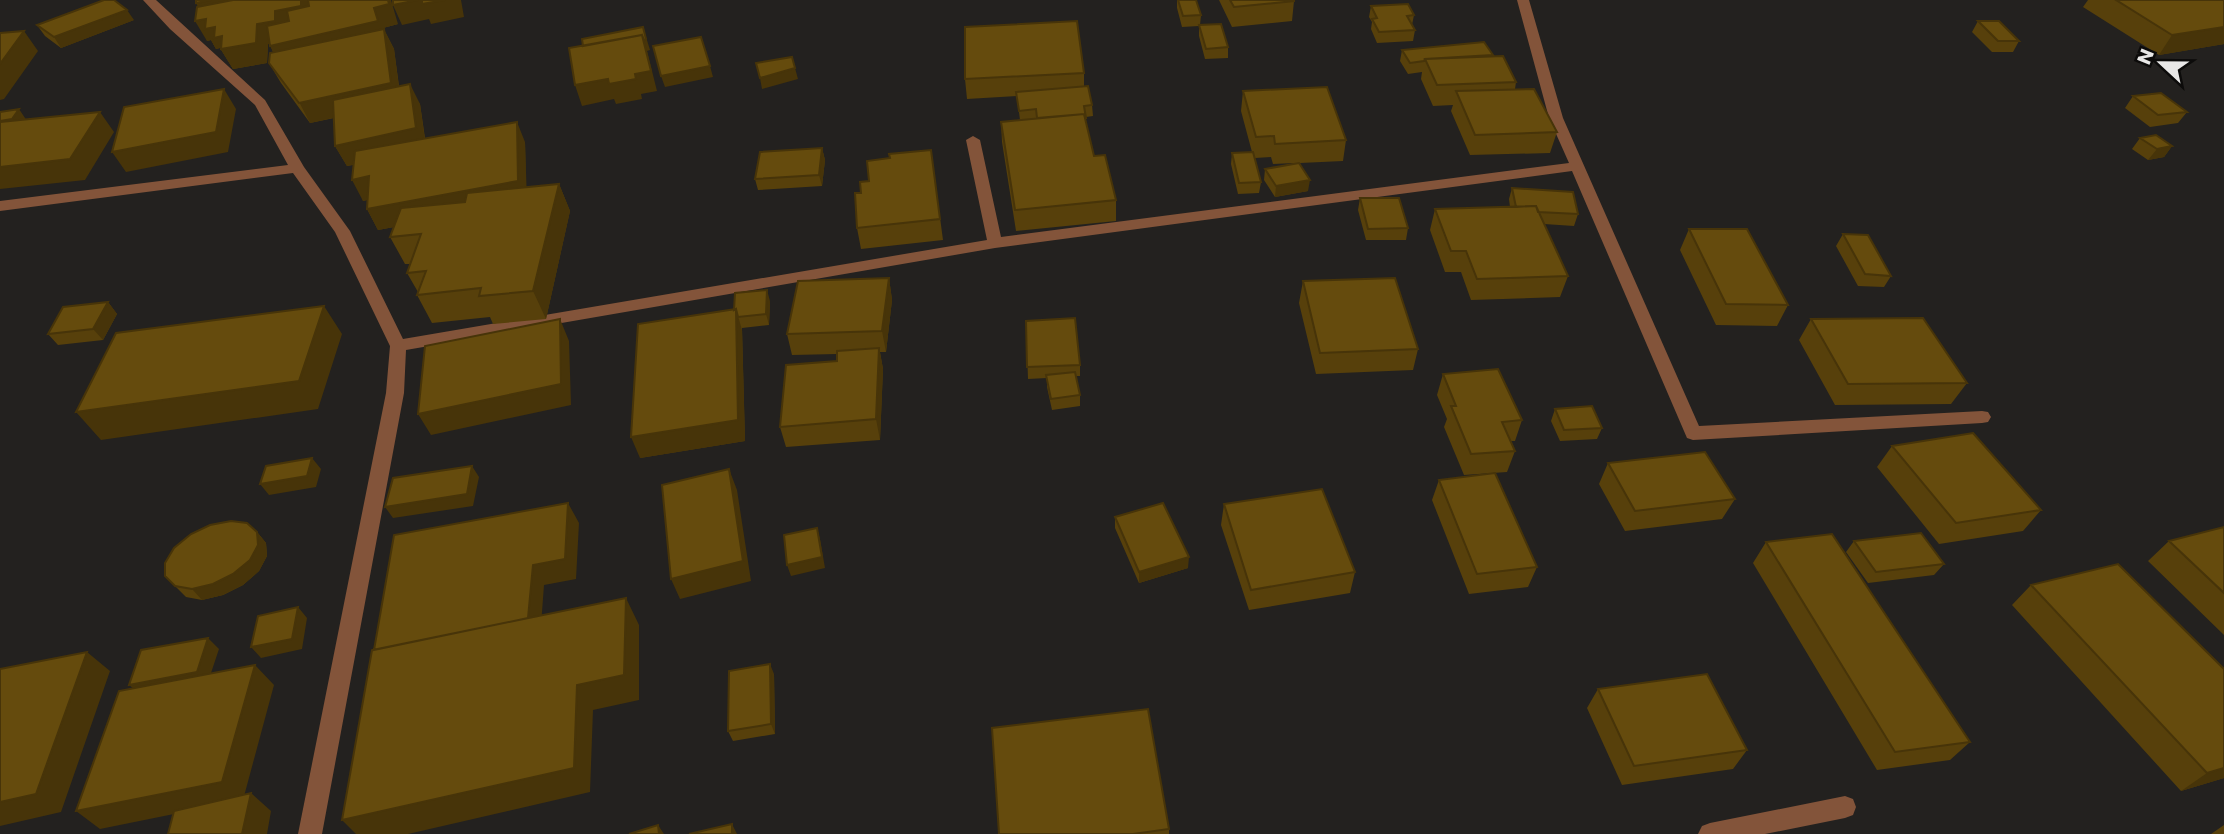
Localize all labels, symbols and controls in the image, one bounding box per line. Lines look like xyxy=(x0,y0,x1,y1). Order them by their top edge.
north arrow xyxy=(2126,28,2196,98)
text: N xyxy=(2131,45,2161,69)

